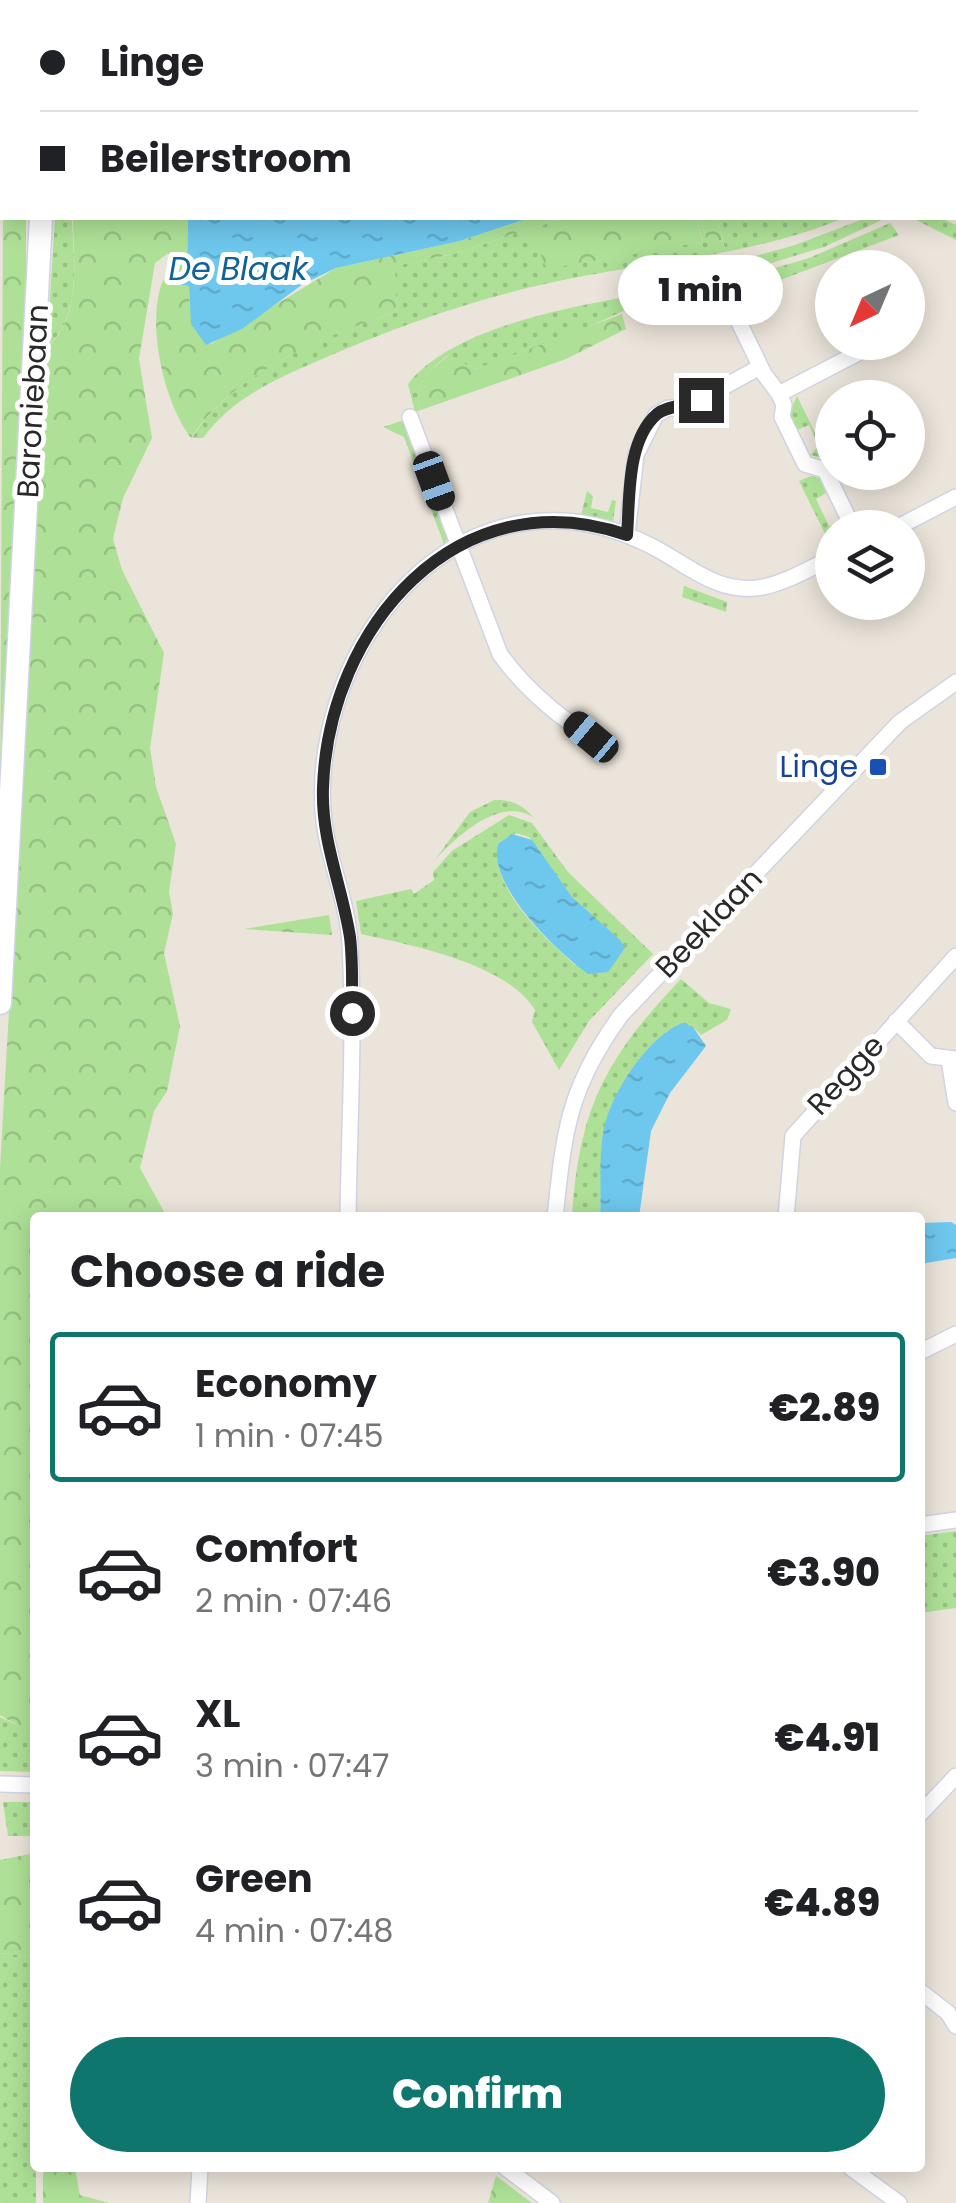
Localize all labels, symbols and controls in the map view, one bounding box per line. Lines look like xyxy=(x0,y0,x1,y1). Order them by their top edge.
text: Linge xyxy=(100,36,204,89)
text: Beilerstroom xyxy=(100,132,352,185)
water label: De Blaak xyxy=(168,246,309,291)
north arrow xyxy=(815,250,925,360)
map controls xyxy=(815,250,925,620)
callout: 1 min xyxy=(618,255,784,325)
text: 1 min xyxy=(658,267,743,312)
street label: Baroniebaan xyxy=(6,303,59,499)
route end xyxy=(679,378,724,423)
button: locate xyxy=(815,380,925,490)
car xyxy=(410,448,458,514)
button: layers xyxy=(815,510,925,620)
car xyxy=(558,706,624,768)
place label: Linge xyxy=(780,745,858,788)
marker: Linge xyxy=(867,756,889,778)
street label: Beeklaan xyxy=(645,858,772,987)
route start xyxy=(330,991,375,1036)
street label: Regge xyxy=(797,1025,894,1124)
text: Choose a ride xyxy=(70,1240,385,1303)
text: Economy xyxy=(195,1357,377,1410)
icon: car xyxy=(75,1362,165,1452)
text: €2.89 xyxy=(769,1381,880,1434)
text: 1 min · 07:45 xyxy=(195,1413,384,1458)
text: Comfort xyxy=(195,1522,358,1575)
icon: car xyxy=(75,1527,165,1617)
text: €3.90 xyxy=(767,1546,880,1599)
text: 2 min · 07:46 xyxy=(195,1578,392,1623)
text: XL xyxy=(195,1687,240,1740)
icon: car xyxy=(75,1692,165,1782)
text: €4.91 xyxy=(774,1711,880,1764)
text: 3 min · 07:47 xyxy=(195,1743,390,1788)
text: Green xyxy=(195,1852,313,1905)
icon: car xyxy=(75,1857,165,1947)
text: €4.89 xyxy=(764,1876,880,1929)
text: 4 min · 07:48 xyxy=(195,1908,394,1953)
button: Confirm xyxy=(70,2037,885,2152)

